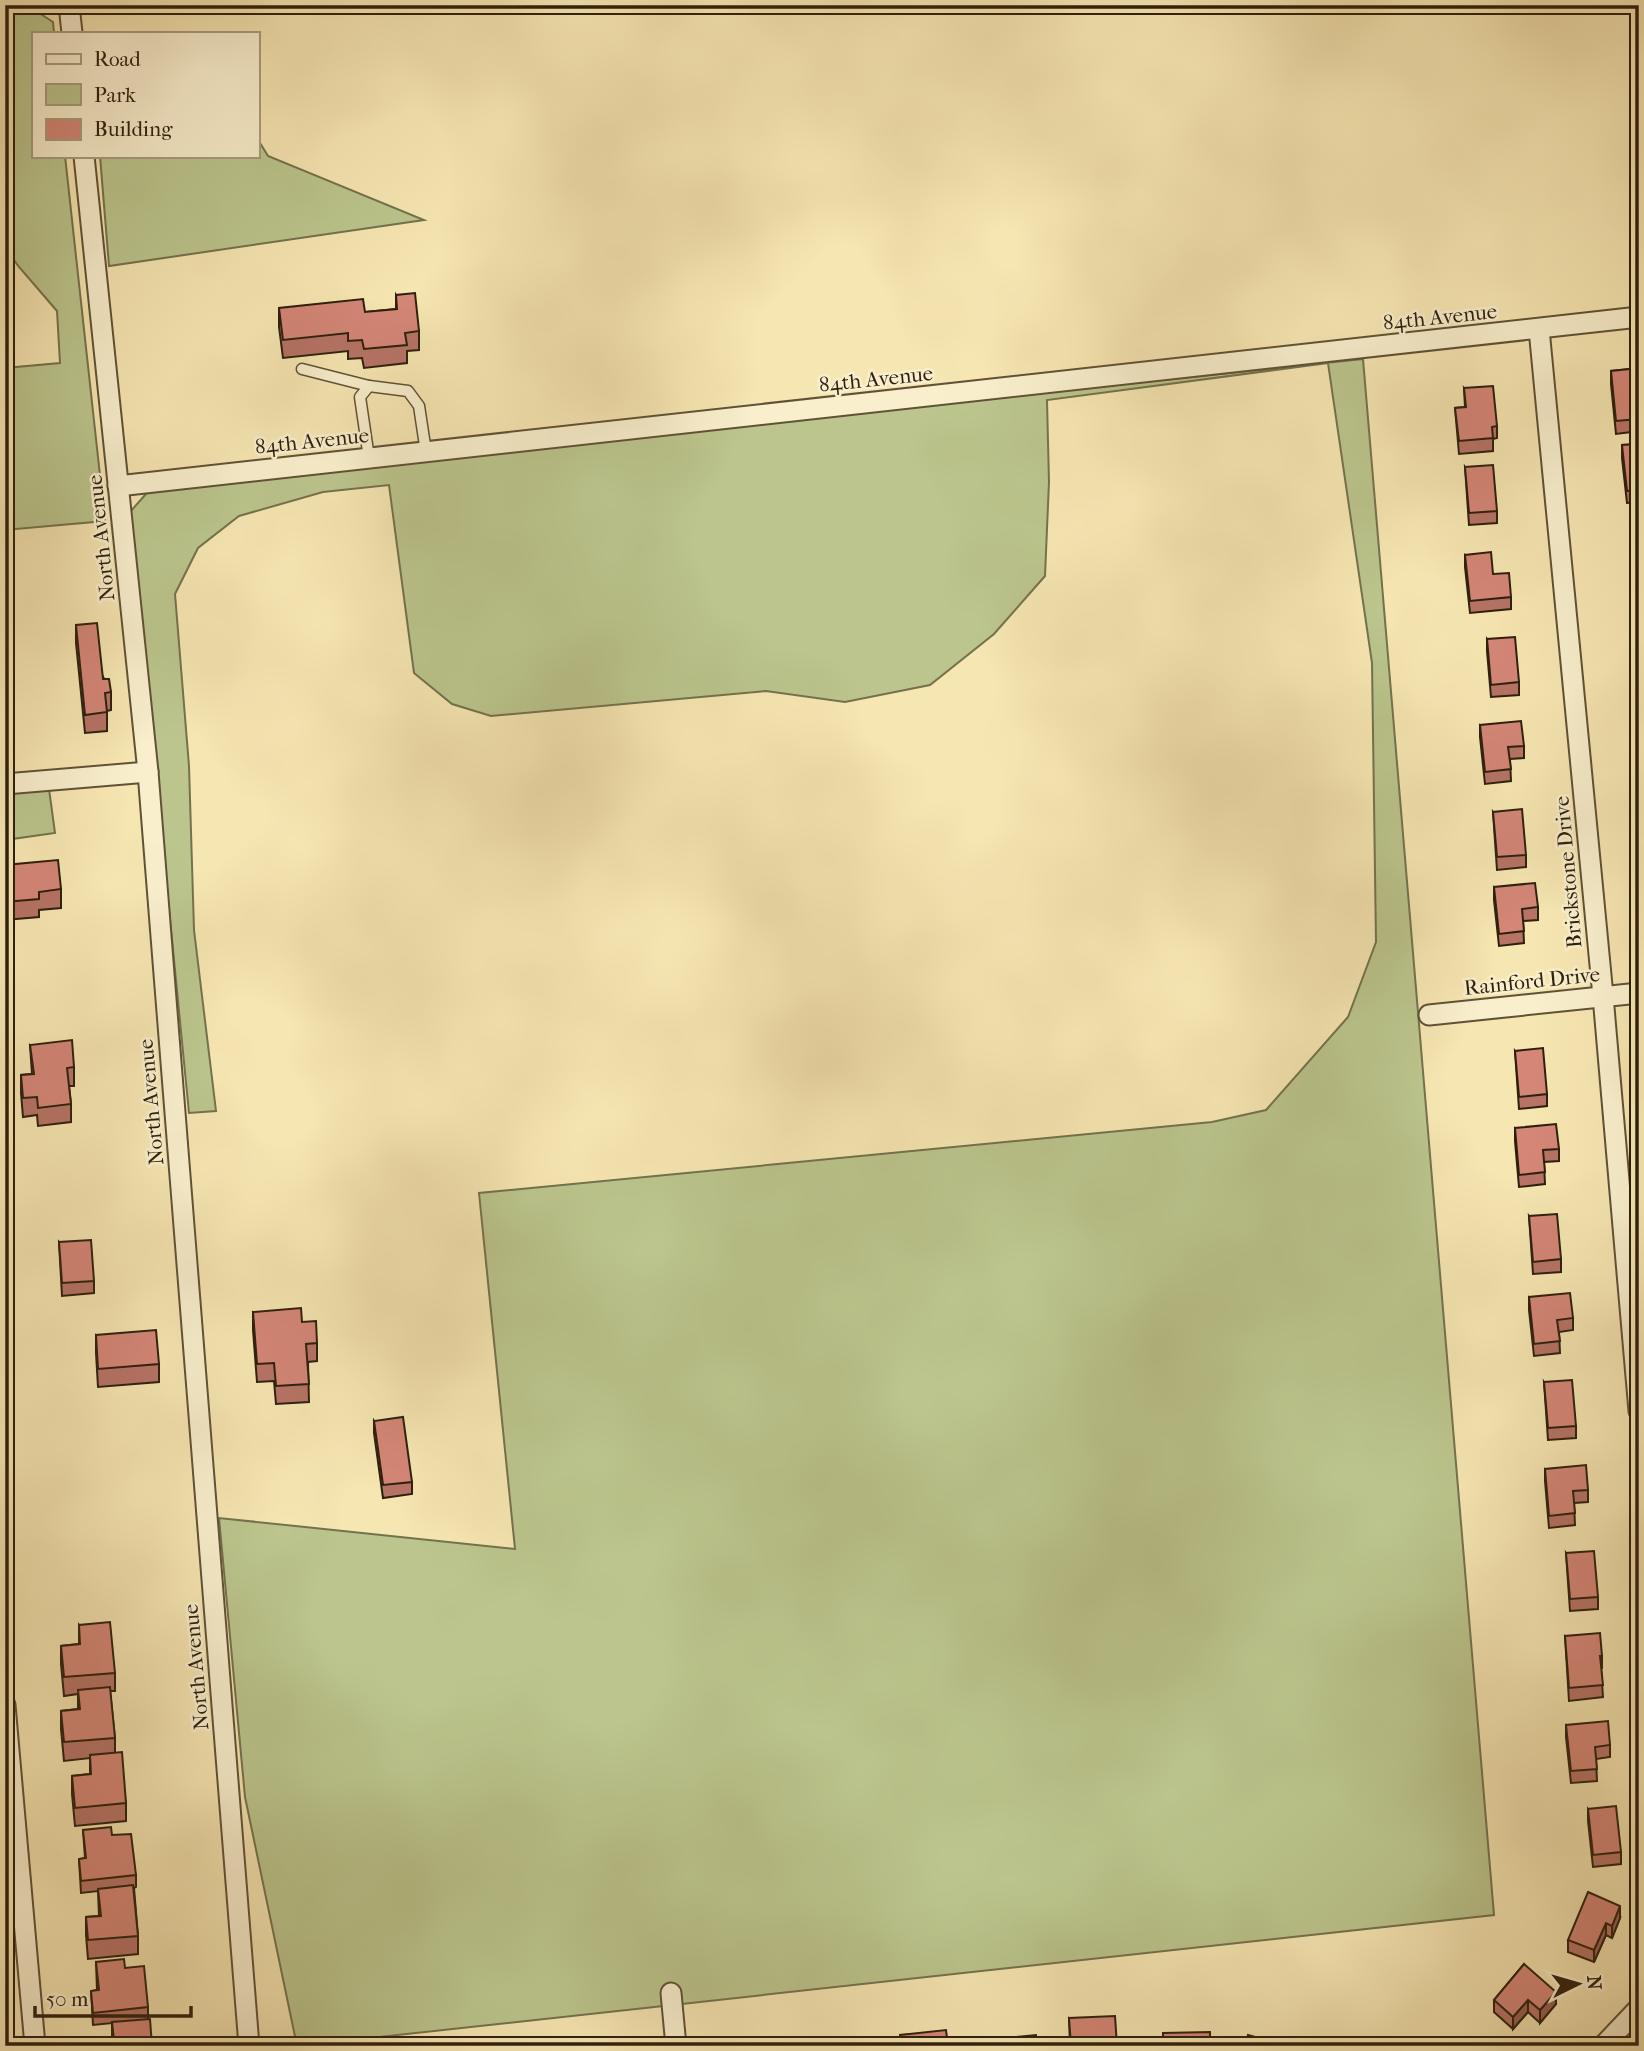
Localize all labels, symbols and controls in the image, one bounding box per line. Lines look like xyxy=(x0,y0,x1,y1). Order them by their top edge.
legend xyxy=(32,32,259,158)
text: Road xyxy=(94,47,141,71)
text: Park xyxy=(94,83,136,107)
text: Building xyxy=(94,117,173,141)
street label: 84th Avenue xyxy=(1382,299,1498,335)
street label: 84th Avenue xyxy=(818,361,934,397)
street label: 84th Avenue xyxy=(254,423,370,459)
street label: North Avenue xyxy=(82,474,120,602)
street label: Brickstone Drive xyxy=(1549,795,1587,949)
street label: Rainford Drive xyxy=(1463,962,1601,1000)
street label: North Avenue xyxy=(134,1038,168,1166)
street label: North Avenue xyxy=(179,1603,213,1731)
north arrow xyxy=(1542,1950,1612,2020)
scale bar xyxy=(35,1974,191,2018)
text: N xyxy=(1582,1974,1606,1991)
text: 50 m xyxy=(46,1987,89,2011)

